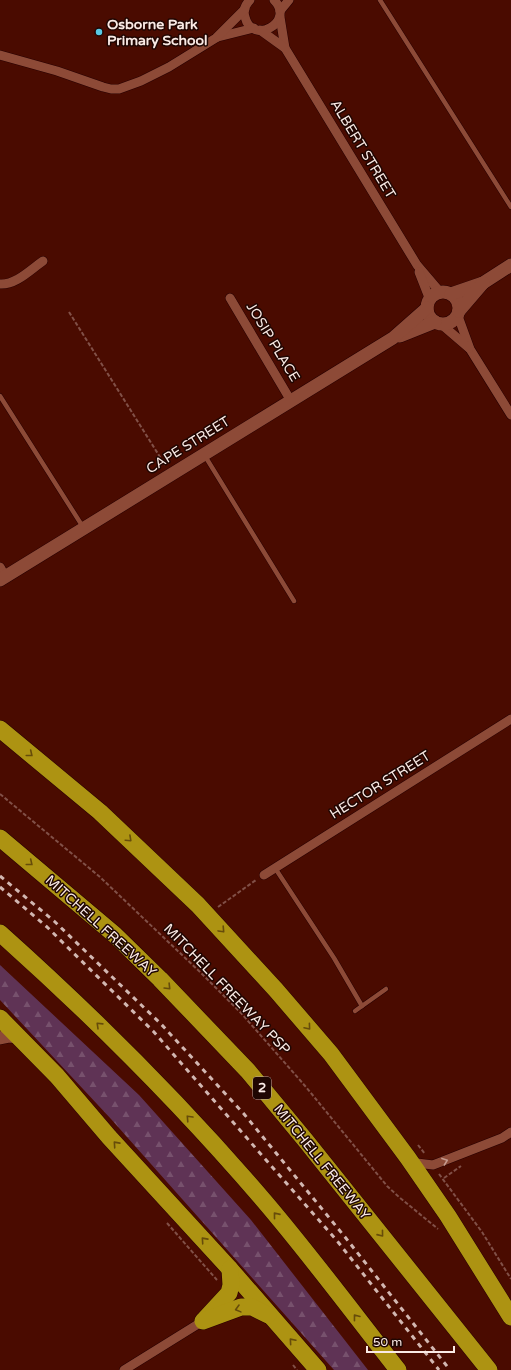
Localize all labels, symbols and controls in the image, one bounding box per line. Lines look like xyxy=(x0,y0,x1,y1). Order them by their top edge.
place label: Osborne Park Primary School xyxy=(107,16,208,49)
marker: Osborne Park Primary School xyxy=(94,27,104,37)
street label: ALBERT STREET xyxy=(327,97,399,202)
street label: JOSIP PLACE xyxy=(243,299,303,385)
street label: CAPE STREET xyxy=(143,412,233,477)
street label: HECTOR STREET xyxy=(327,747,434,823)
one-way arrow xyxy=(26,750,33,757)
one-way arrow xyxy=(124,834,132,842)
one-way arrow xyxy=(26,858,33,865)
street label: MITCHELL FREEWAY xyxy=(42,872,160,980)
street label: MITCHELL FREEWAY PSP xyxy=(160,920,294,1058)
one-way arrow xyxy=(217,925,224,933)
one-way arrow xyxy=(163,983,170,990)
one-way arrow xyxy=(96,1022,104,1030)
one-way arrow xyxy=(303,1022,310,1030)
road number: 2 xyxy=(253,1077,271,1099)
street label: MITCHELL FREEWAY xyxy=(270,1101,374,1223)
one-way arrow xyxy=(186,1115,194,1123)
one-way arrow xyxy=(114,1141,121,1149)
one-way arrow xyxy=(441,1157,448,1165)
one-way arrow xyxy=(273,1213,280,1220)
one-way arrow xyxy=(376,1230,383,1237)
one-way arrow xyxy=(201,1238,208,1245)
one-way arrow xyxy=(234,1304,241,1313)
one-way arrow xyxy=(354,1315,361,1322)
scale bar xyxy=(367,1328,454,1354)
text: 50 m xyxy=(373,1335,402,1349)
one-way arrow xyxy=(290,1338,297,1345)

